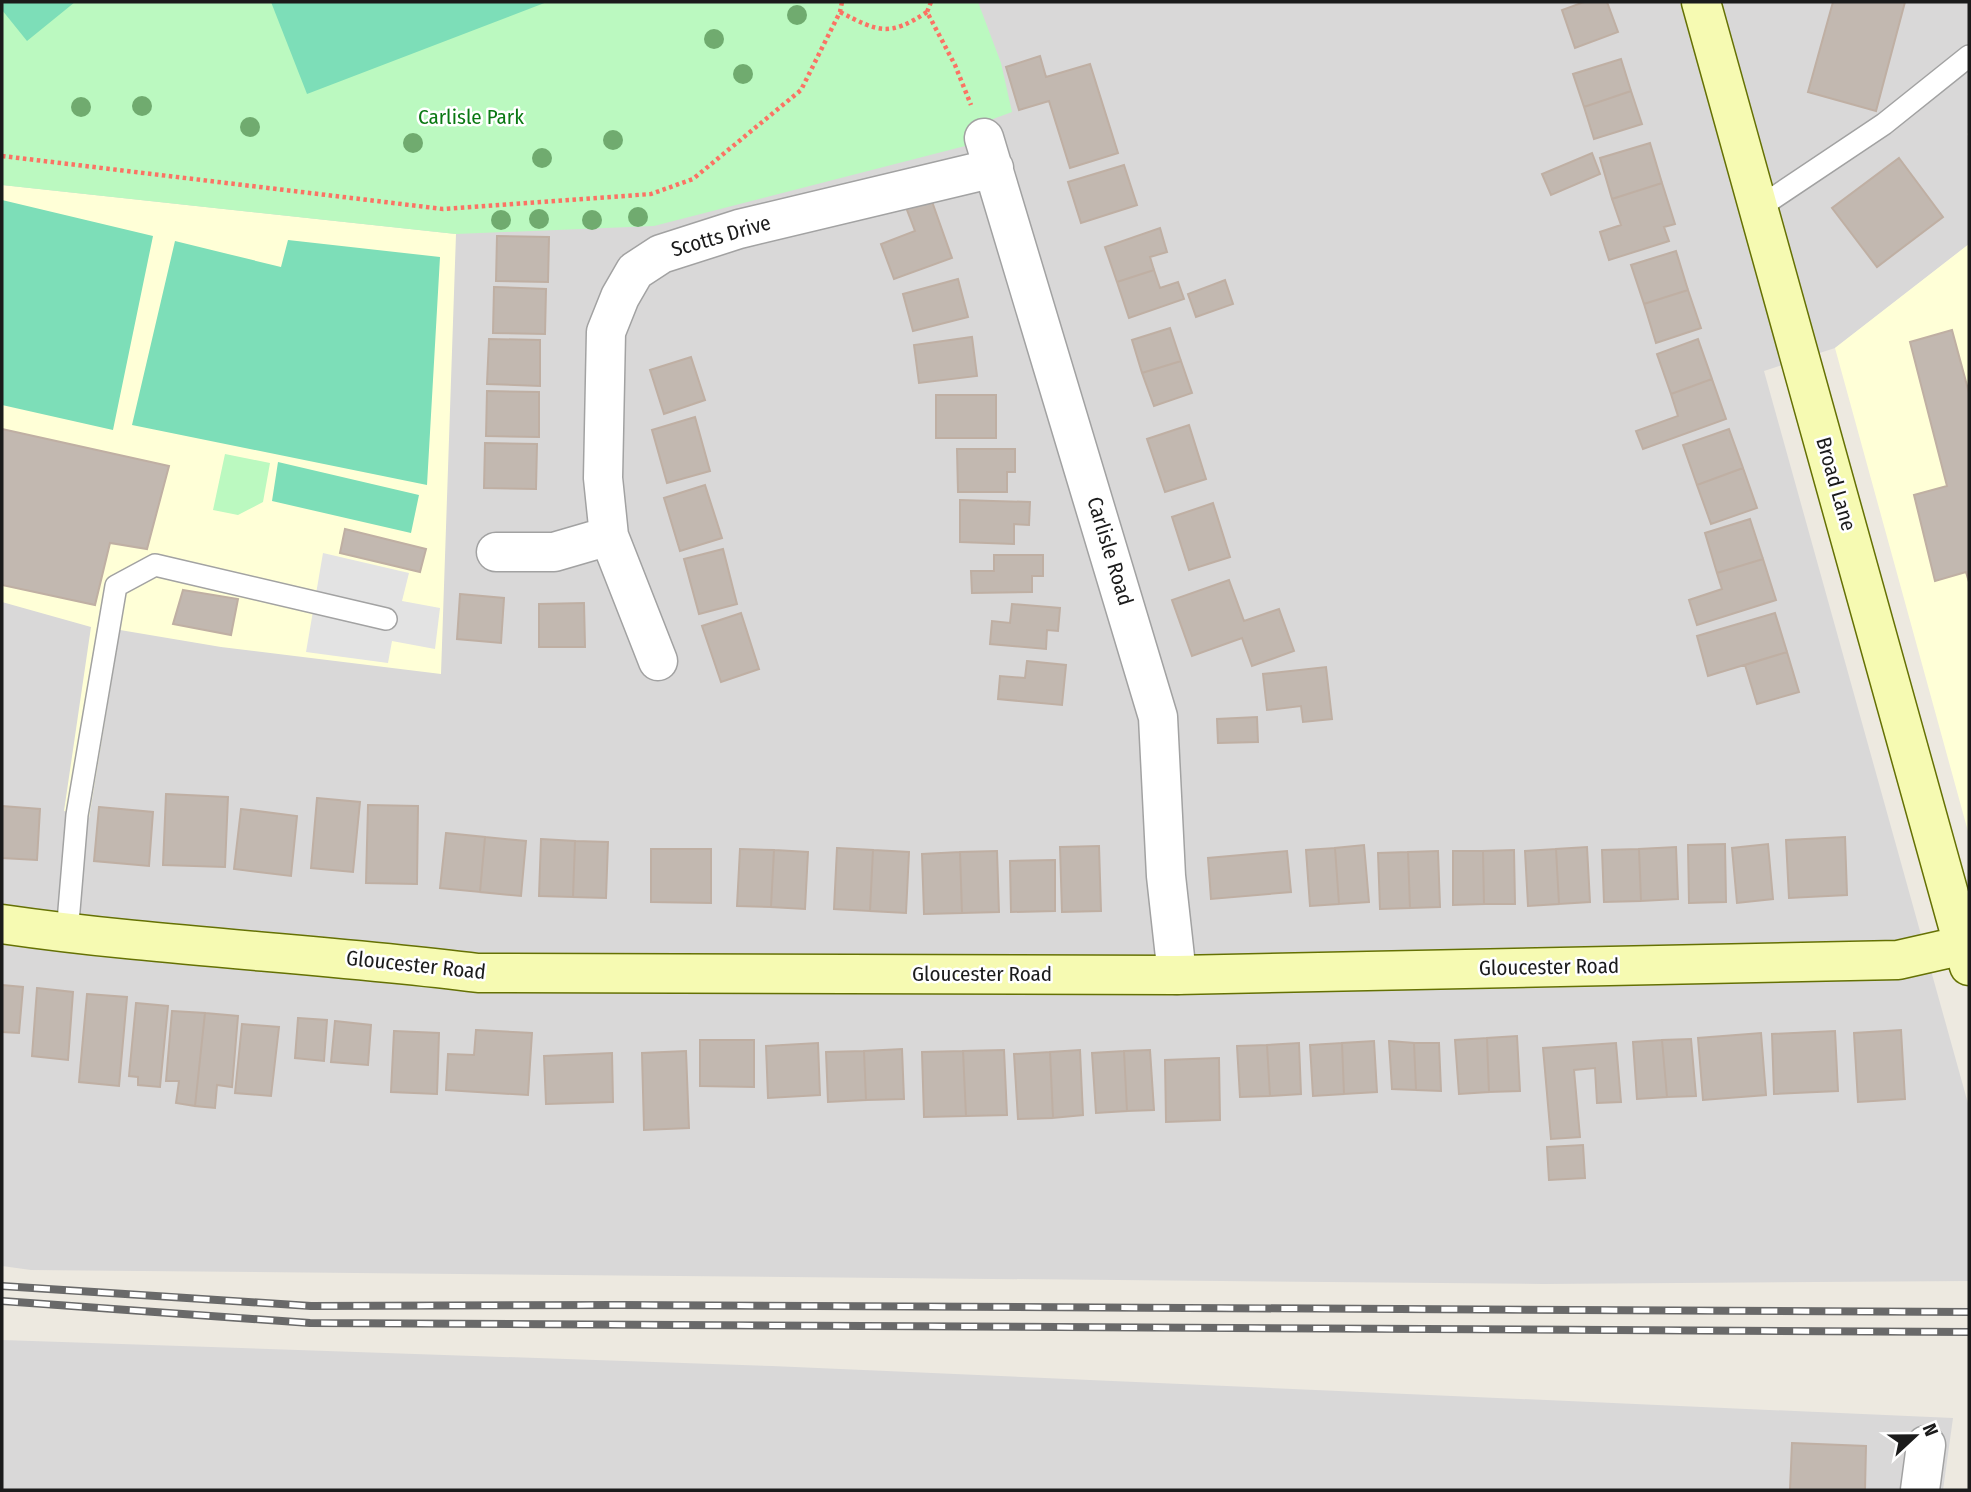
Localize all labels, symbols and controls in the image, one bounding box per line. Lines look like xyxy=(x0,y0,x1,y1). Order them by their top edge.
park label: Carlisle Park xyxy=(418,104,524,130)
street label: Scotts Drive xyxy=(668,209,774,263)
street label: Broad Lane xyxy=(1810,434,1862,534)
street label: Carlisle Road xyxy=(1081,494,1139,608)
street label: Gloucester Road xyxy=(345,945,487,985)
street label: Gloucester Road xyxy=(1479,953,1619,981)
street label: Gloucester Road xyxy=(912,961,1052,987)
north arrow xyxy=(1880,1401,1950,1471)
text: N xyxy=(1918,1420,1943,1439)

